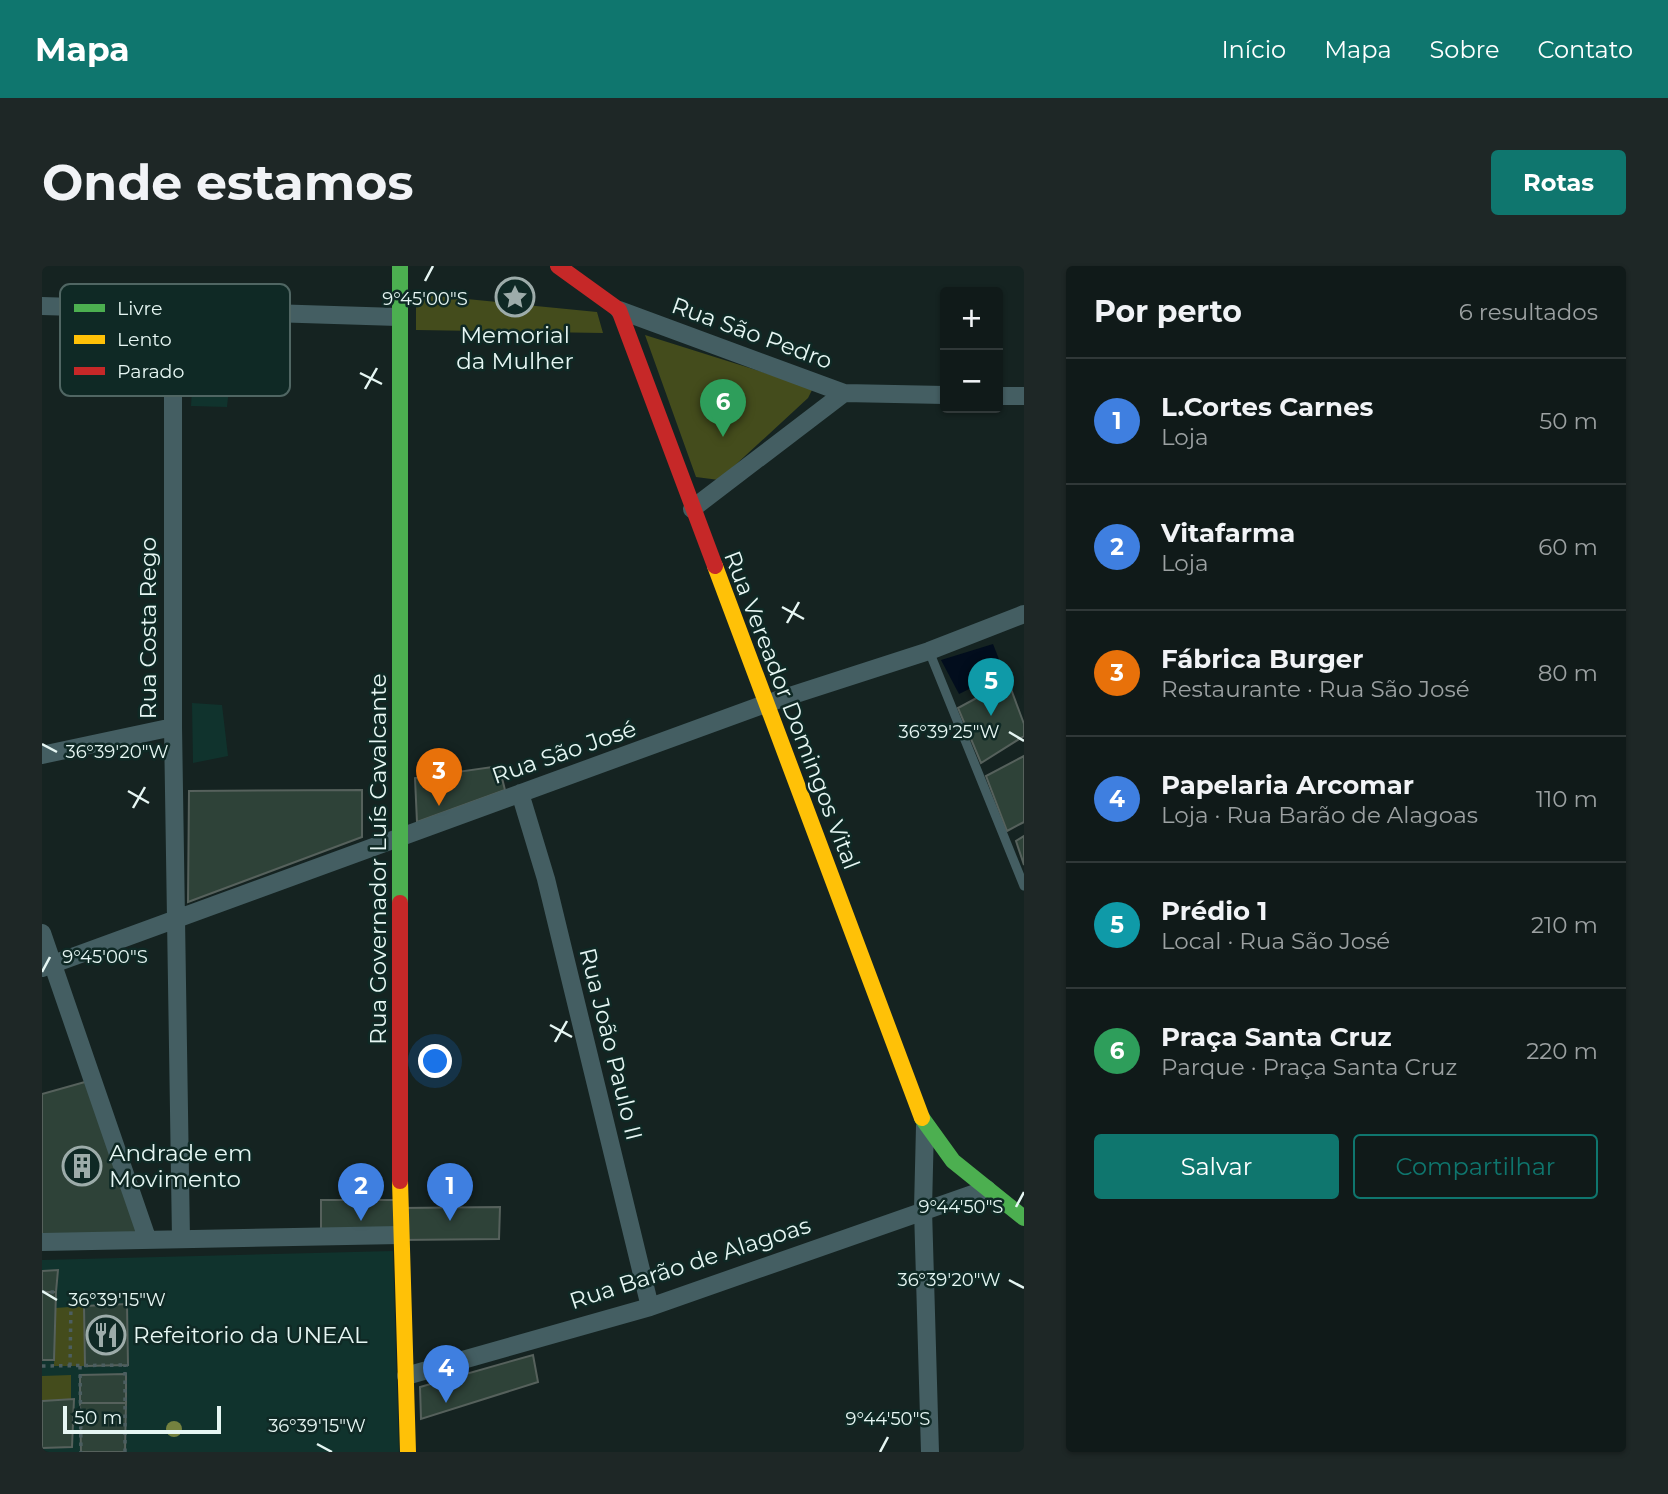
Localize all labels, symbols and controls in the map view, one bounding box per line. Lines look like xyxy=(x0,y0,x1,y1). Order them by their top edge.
text: Mapa xyxy=(35,29,130,69)
text: Início xyxy=(1221,35,1286,64)
text: Mapa xyxy=(1324,35,1392,64)
text: Sobre xyxy=(1430,35,1499,64)
text: Contato xyxy=(1537,35,1633,64)
button: Rotas xyxy=(1491,150,1626,215)
text: Onde estamos xyxy=(42,153,413,212)
place icon: Memorial da Mulher xyxy=(494,276,536,318)
legend xyxy=(60,284,290,396)
map controls xyxy=(940,287,1003,413)
button: + xyxy=(940,287,1003,350)
text: 9°45'00"S xyxy=(382,288,468,310)
street label: Rua São Pedro xyxy=(668,291,836,375)
text: Por perto xyxy=(1094,293,1242,330)
text: Livre xyxy=(117,297,162,320)
text: 6 resultados xyxy=(1459,298,1598,326)
place label: Memorial da Mulher xyxy=(456,321,574,375)
text: Lento xyxy=(117,328,172,351)
button: − xyxy=(940,350,1003,413)
text: Parado xyxy=(117,360,185,383)
pin: 6 xyxy=(700,379,746,437)
text: L.Cortes Carnes xyxy=(1161,391,1373,423)
text: 1 xyxy=(1112,407,1122,435)
text: 50 m xyxy=(1539,407,1598,435)
text: Loja xyxy=(1161,423,1209,451)
text: Vitafarma xyxy=(1161,517,1295,549)
text: 2 xyxy=(1110,533,1124,561)
text: 60 m xyxy=(1538,533,1598,561)
street label: Rua Costa Rego xyxy=(134,537,162,719)
street label: Rua Vereador Domingos Vital xyxy=(718,547,866,873)
text: Loja xyxy=(1161,549,1209,577)
text: Fábrica Burger xyxy=(1161,643,1363,675)
pin: 5 xyxy=(968,658,1014,716)
text: 3 xyxy=(1110,659,1124,687)
text: 80 m xyxy=(1538,659,1598,687)
street label: Rua Governador Luís Cavalcante xyxy=(364,673,392,1045)
text: Restaurante · Rua São José xyxy=(1161,675,1470,703)
street label: Rua São José xyxy=(488,714,640,790)
text: 36°39'25"W xyxy=(898,721,1000,743)
text: 36°39'20"W xyxy=(66,741,168,763)
pin: 3 xyxy=(416,748,462,806)
text: Papelaria Arcomar xyxy=(1161,769,1414,801)
text: 4 xyxy=(1109,785,1125,813)
text: 110 m xyxy=(1536,785,1598,813)
text: Loja · Rua Barão de Alagoas xyxy=(1161,801,1478,829)
text: Prédio 1 xyxy=(1161,895,1268,927)
text: 5 xyxy=(1110,911,1124,939)
text: 210 m xyxy=(1531,911,1598,939)
text: Local · Rua São José xyxy=(1161,927,1390,955)
street label: Rua João Paulo II xyxy=(574,945,648,1143)
text: 9°45'00"S xyxy=(62,946,148,968)
text: Praça Santa Cruz xyxy=(1161,1021,1392,1053)
text: 6 xyxy=(1110,1037,1124,1065)
text: 220 m xyxy=(1526,1037,1598,1065)
your location xyxy=(418,1044,452,1078)
text: Parque · Praça Santa Cruz xyxy=(1161,1053,1457,1081)
button: Salvar xyxy=(1094,1134,1339,1199)
button: Compartilhar xyxy=(1353,1134,1598,1199)
place label: Andrade em Movimento xyxy=(109,1139,252,1193)
building icon: Andrade em Movimento xyxy=(61,1145,103,1187)
pin: 2 xyxy=(338,1163,384,1221)
pin: 1 xyxy=(427,1163,473,1221)
text: 9°44'50"S xyxy=(919,1196,1003,1218)
street label: Rua Barão de Alagoas xyxy=(566,1211,814,1315)
text: 36°39'20"W xyxy=(898,1269,1000,1291)
text: 36°39'15"W xyxy=(68,1289,166,1311)
restaurant icon: Refeitorio da UNEAL xyxy=(85,1314,127,1356)
place label: Refeitorio da UNEAL xyxy=(133,1321,368,1349)
pin: 4 xyxy=(423,1345,469,1403)
scale bar xyxy=(63,1403,220,1435)
text: 50 m xyxy=(74,1406,122,1429)
text: 9°44'50"S xyxy=(846,1408,930,1430)
text: 36°39'15"W xyxy=(268,1415,366,1437)

